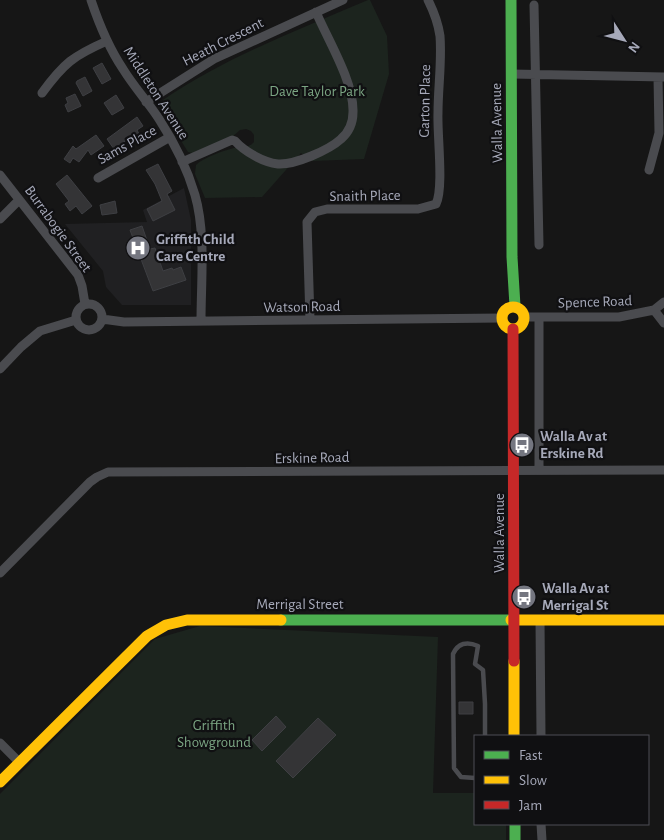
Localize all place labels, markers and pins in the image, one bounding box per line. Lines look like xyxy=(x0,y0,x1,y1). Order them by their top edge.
place label: Griffith Child Care Centre xyxy=(156,232,235,264)
hospital icon: Griffith Child Care Centre xyxy=(125,235,151,261)
place label: Walla Av at Erskine Rd xyxy=(540,429,607,461)
bus stop icon: Walla Av at Erskine Rd xyxy=(509,432,535,458)
place label: Walla Av at Merrigal St xyxy=(542,581,609,613)
bus stop icon: Walla Av at Merrigal St xyxy=(511,584,537,610)

